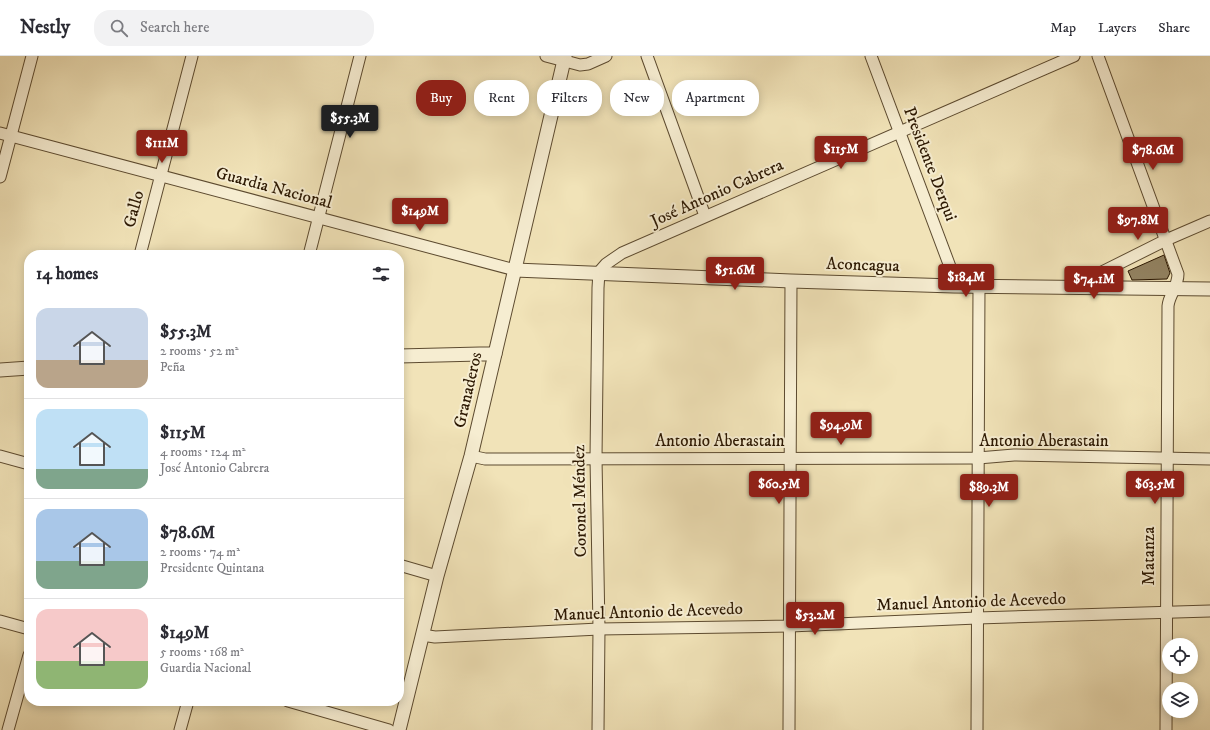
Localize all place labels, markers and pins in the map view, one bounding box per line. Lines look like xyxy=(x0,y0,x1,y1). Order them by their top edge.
pin: $55.3M xyxy=(317,105,383,139)
pin: $111M xyxy=(134,130,190,164)
pin: $115M xyxy=(813,136,869,170)
pin: $78.6M xyxy=(1120,137,1186,171)
pin: $149M xyxy=(392,198,448,232)
pin: $97.8M xyxy=(1105,207,1171,241)
pin: $51.6M xyxy=(702,257,768,291)
pin: $184M xyxy=(938,264,994,298)
pin: $74.1M xyxy=(1061,266,1127,300)
pin: $94.9M xyxy=(808,412,874,446)
pin: $60.5M xyxy=(746,471,812,505)
pin: $63.5M xyxy=(1122,471,1188,505)
pin: $89.3M xyxy=(956,474,1022,508)
pin: $53.2M xyxy=(782,602,848,636)

